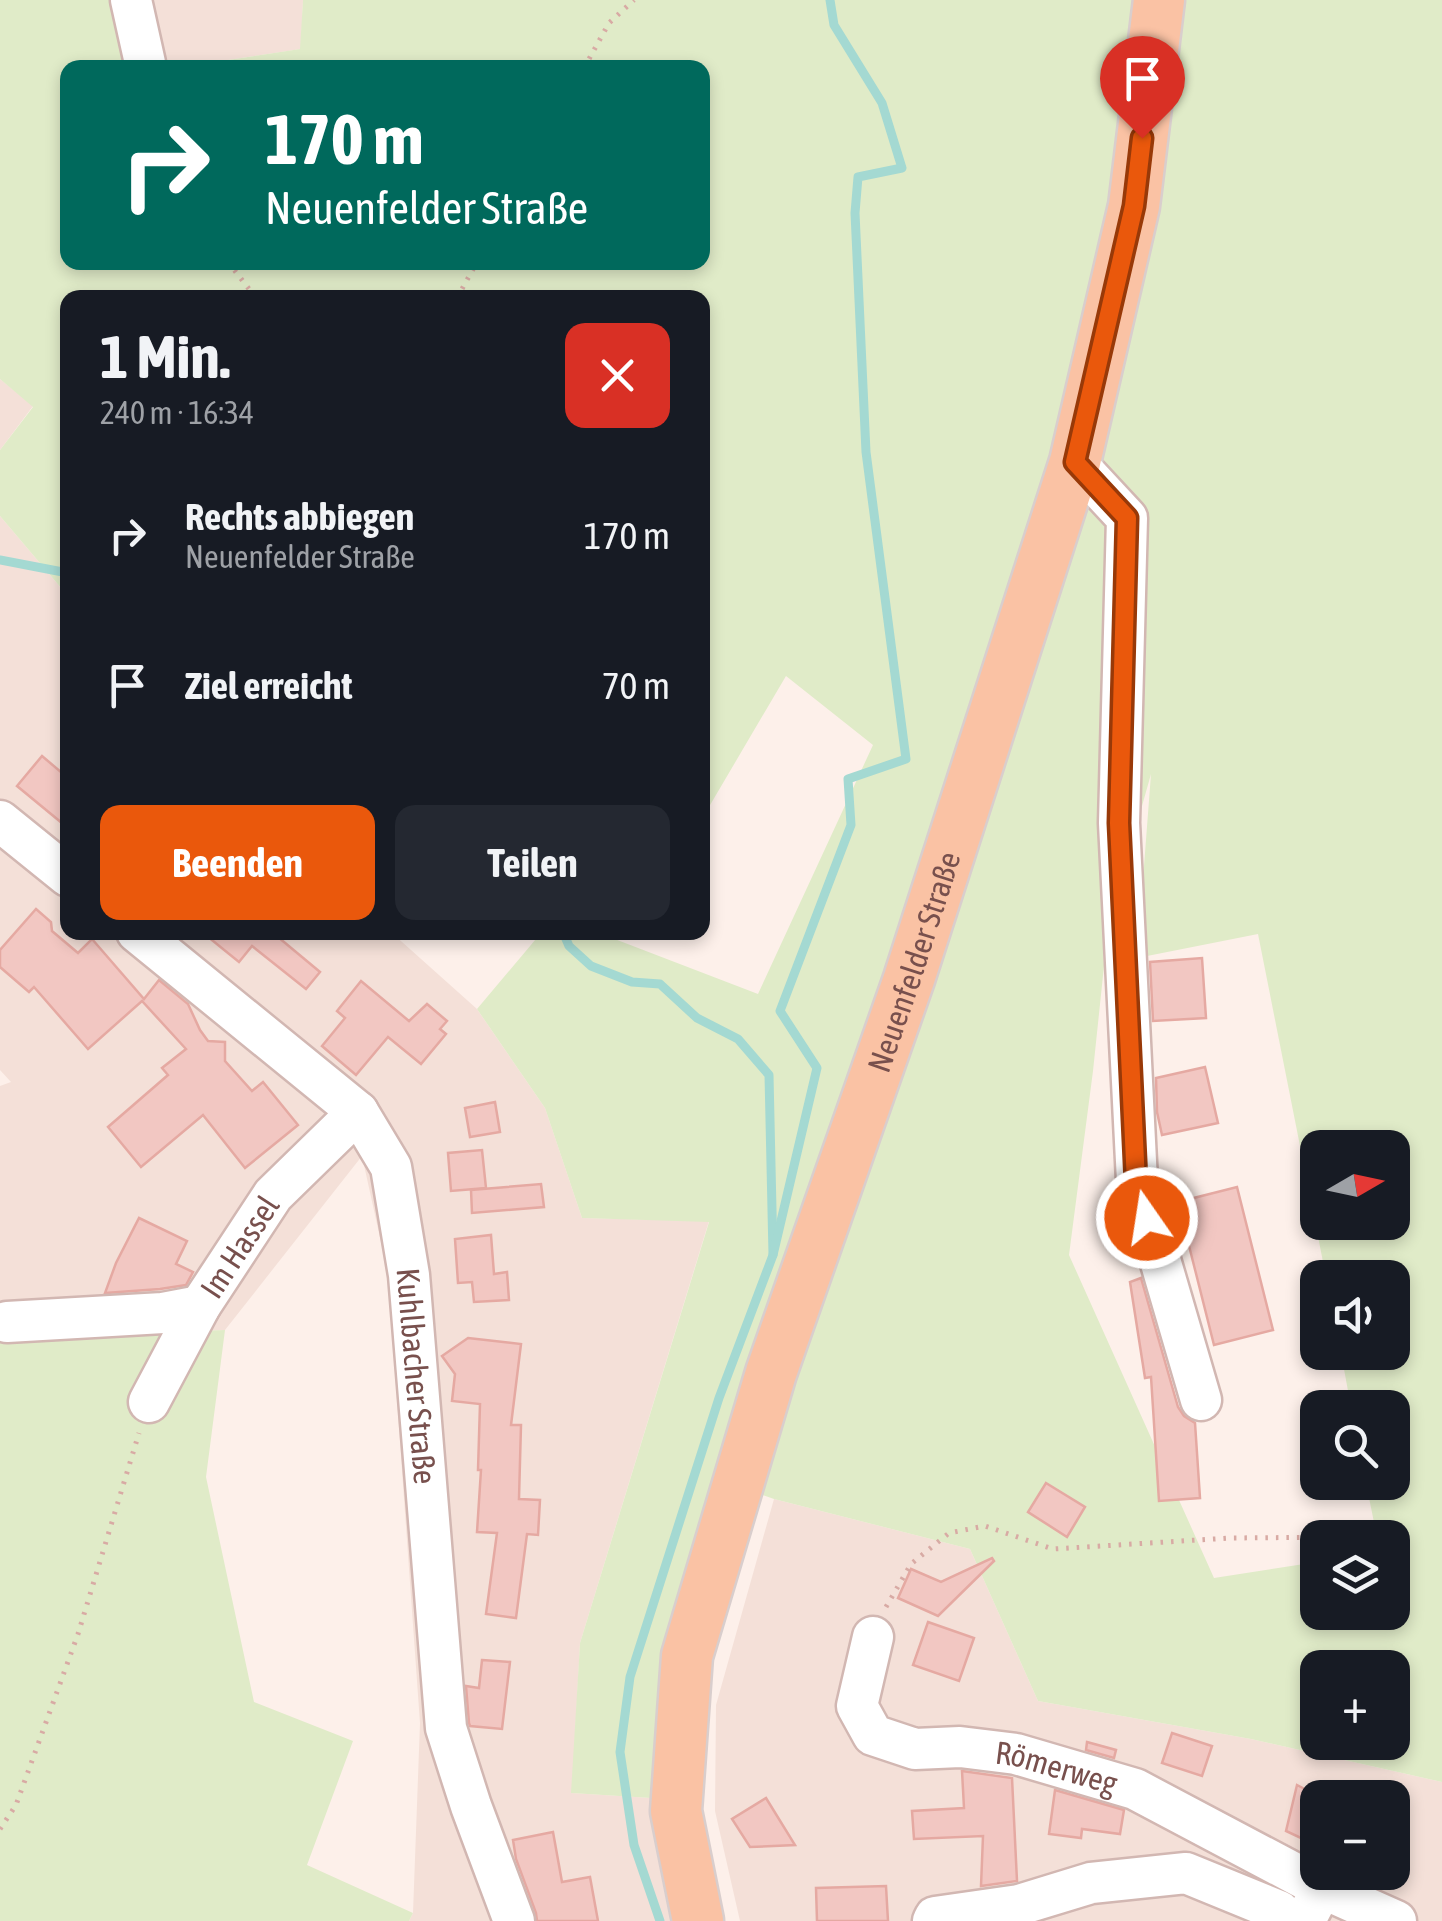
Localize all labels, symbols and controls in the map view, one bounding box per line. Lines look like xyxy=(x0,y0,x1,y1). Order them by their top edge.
pin xyxy=(1100,36,1185,139)
icon: arrive xyxy=(1115,51,1170,106)
text: 170 m xyxy=(265,99,424,179)
icon: right xyxy=(100,100,230,230)
text: Neuenfelder Straße xyxy=(265,182,588,234)
text: 1 Min. xyxy=(100,322,230,391)
button: close xyxy=(565,323,670,428)
text: 240 m · 16:34 xyxy=(100,394,254,431)
text: Rechts abbiegen xyxy=(185,495,414,538)
icon: right xyxy=(100,508,155,563)
text: 170 m xyxy=(584,514,670,557)
text: Neuenfelder Straße xyxy=(185,538,415,575)
icon: arrive xyxy=(100,658,155,713)
text: Ziel erreicht xyxy=(185,664,352,707)
text: 70 m xyxy=(602,664,670,707)
button: Beenden xyxy=(100,805,375,920)
button: Teilen xyxy=(395,805,670,920)
street label: Neuenfelder Straße xyxy=(859,847,967,1077)
north arrow xyxy=(1300,1130,1410,1240)
map controls xyxy=(1300,1130,1410,1890)
position arrow xyxy=(1095,1166,1199,1270)
street label: Im Hassel xyxy=(192,1188,286,1305)
button: sound xyxy=(1300,1260,1410,1370)
street label: Kuhlbacher Straße xyxy=(390,1267,445,1485)
button: search xyxy=(1300,1390,1410,1500)
button: layers xyxy=(1300,1520,1410,1630)
button: + xyxy=(1300,1650,1410,1760)
street label: Römerweg xyxy=(994,1733,1122,1801)
button: − xyxy=(1300,1780,1410,1890)

